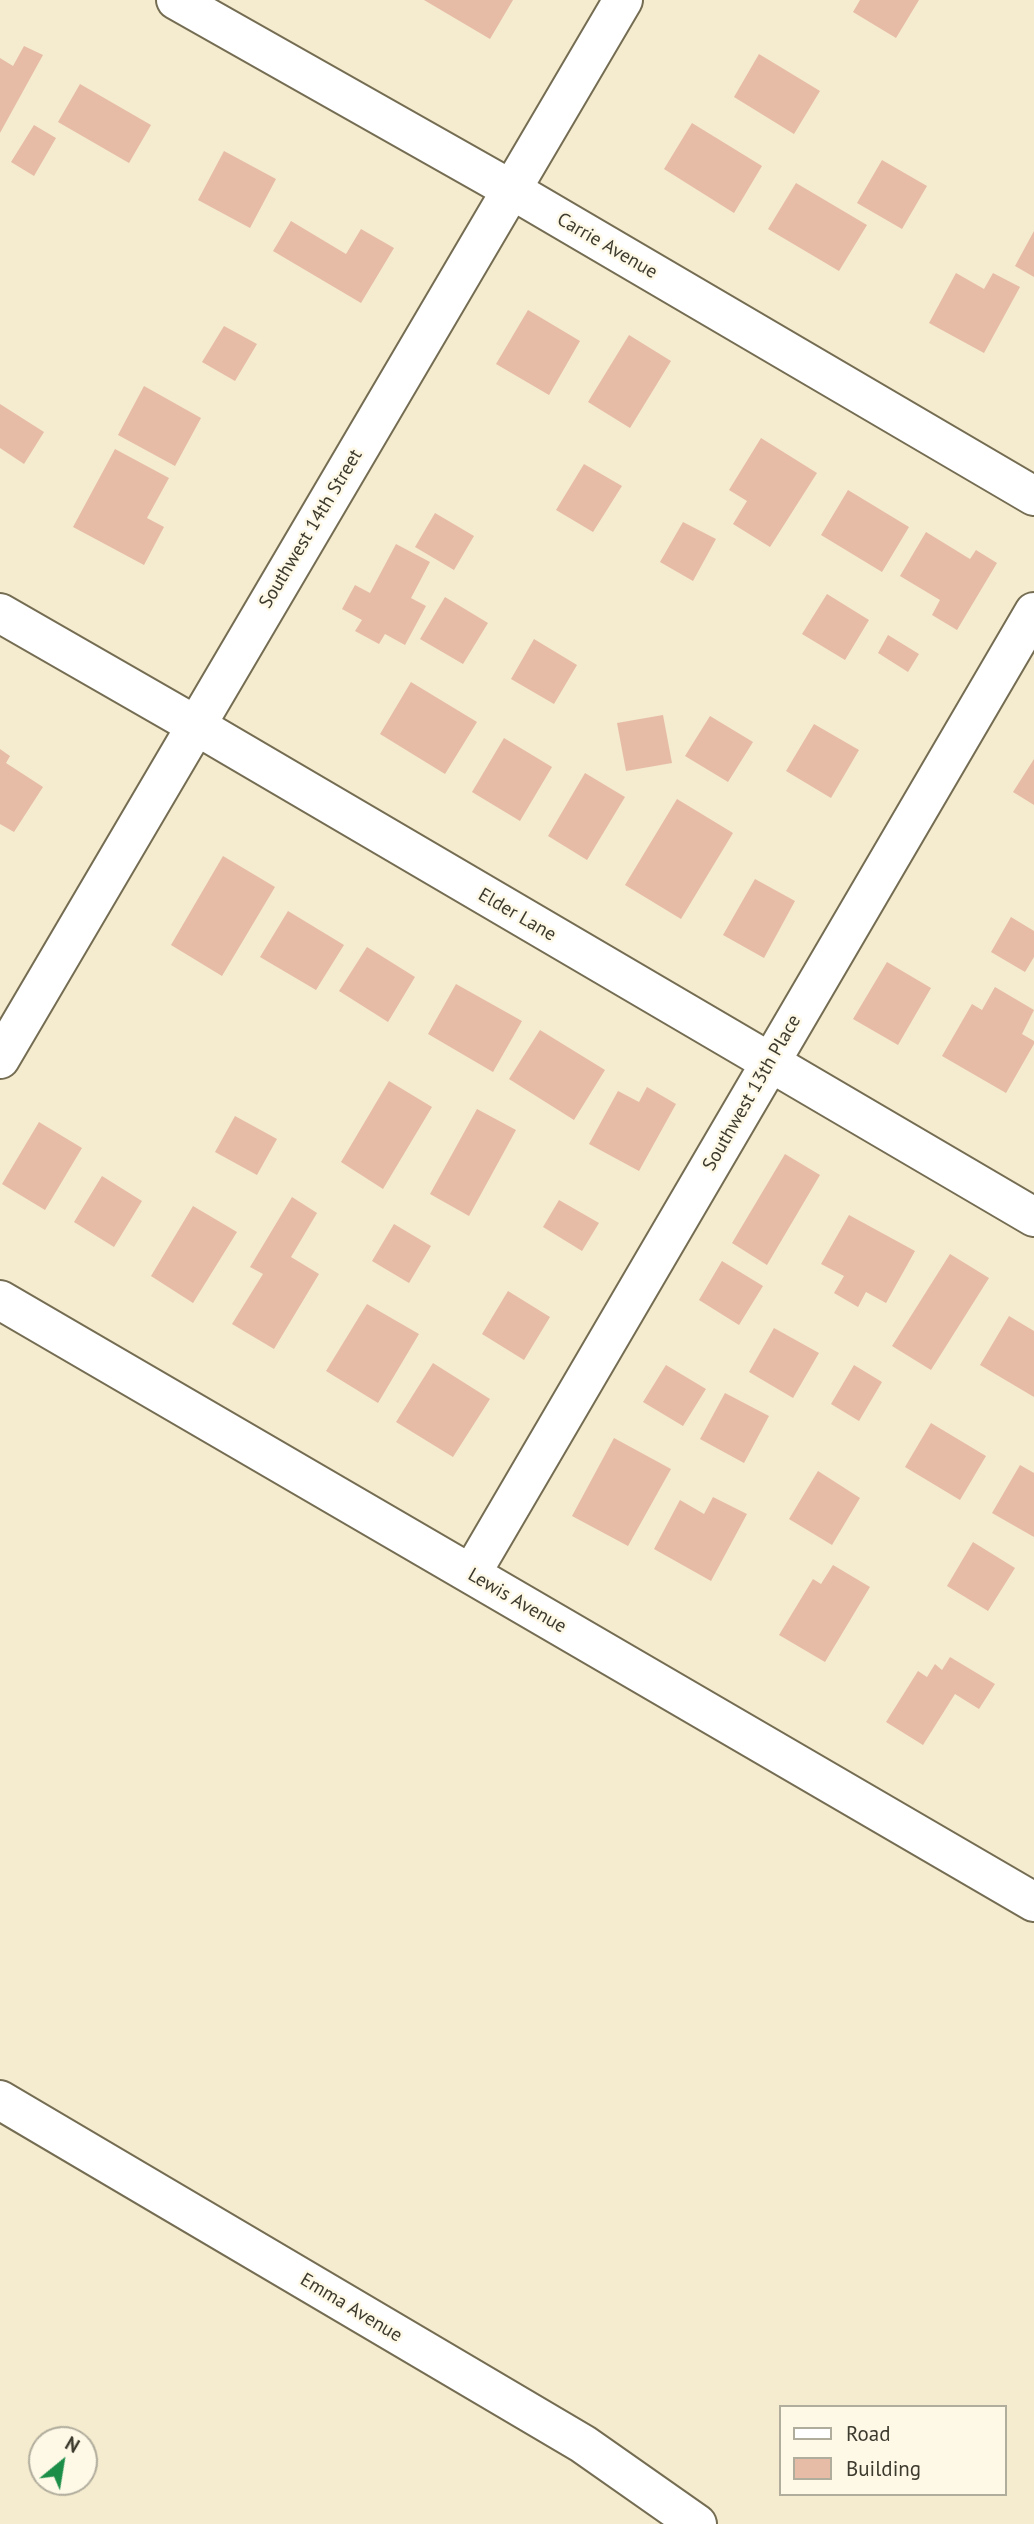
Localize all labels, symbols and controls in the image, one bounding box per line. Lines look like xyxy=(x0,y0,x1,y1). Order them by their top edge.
street label: Carrie Avenue xyxy=(553,208,661,284)
street label: Southwest 14th Street xyxy=(255,445,367,613)
street label: Elder Lane xyxy=(474,884,560,946)
street label: Southwest 13th Place xyxy=(698,1011,806,1175)
street label: Lewis Avenue xyxy=(464,1564,570,1638)
street label: Emma Avenue xyxy=(296,2269,406,2347)
legend xyxy=(778,2405,1006,2496)
text: Road xyxy=(846,2420,890,2447)
north arrow xyxy=(28,2426,98,2496)
text: N xyxy=(61,2431,84,2458)
text: Building xyxy=(846,2455,921,2482)

